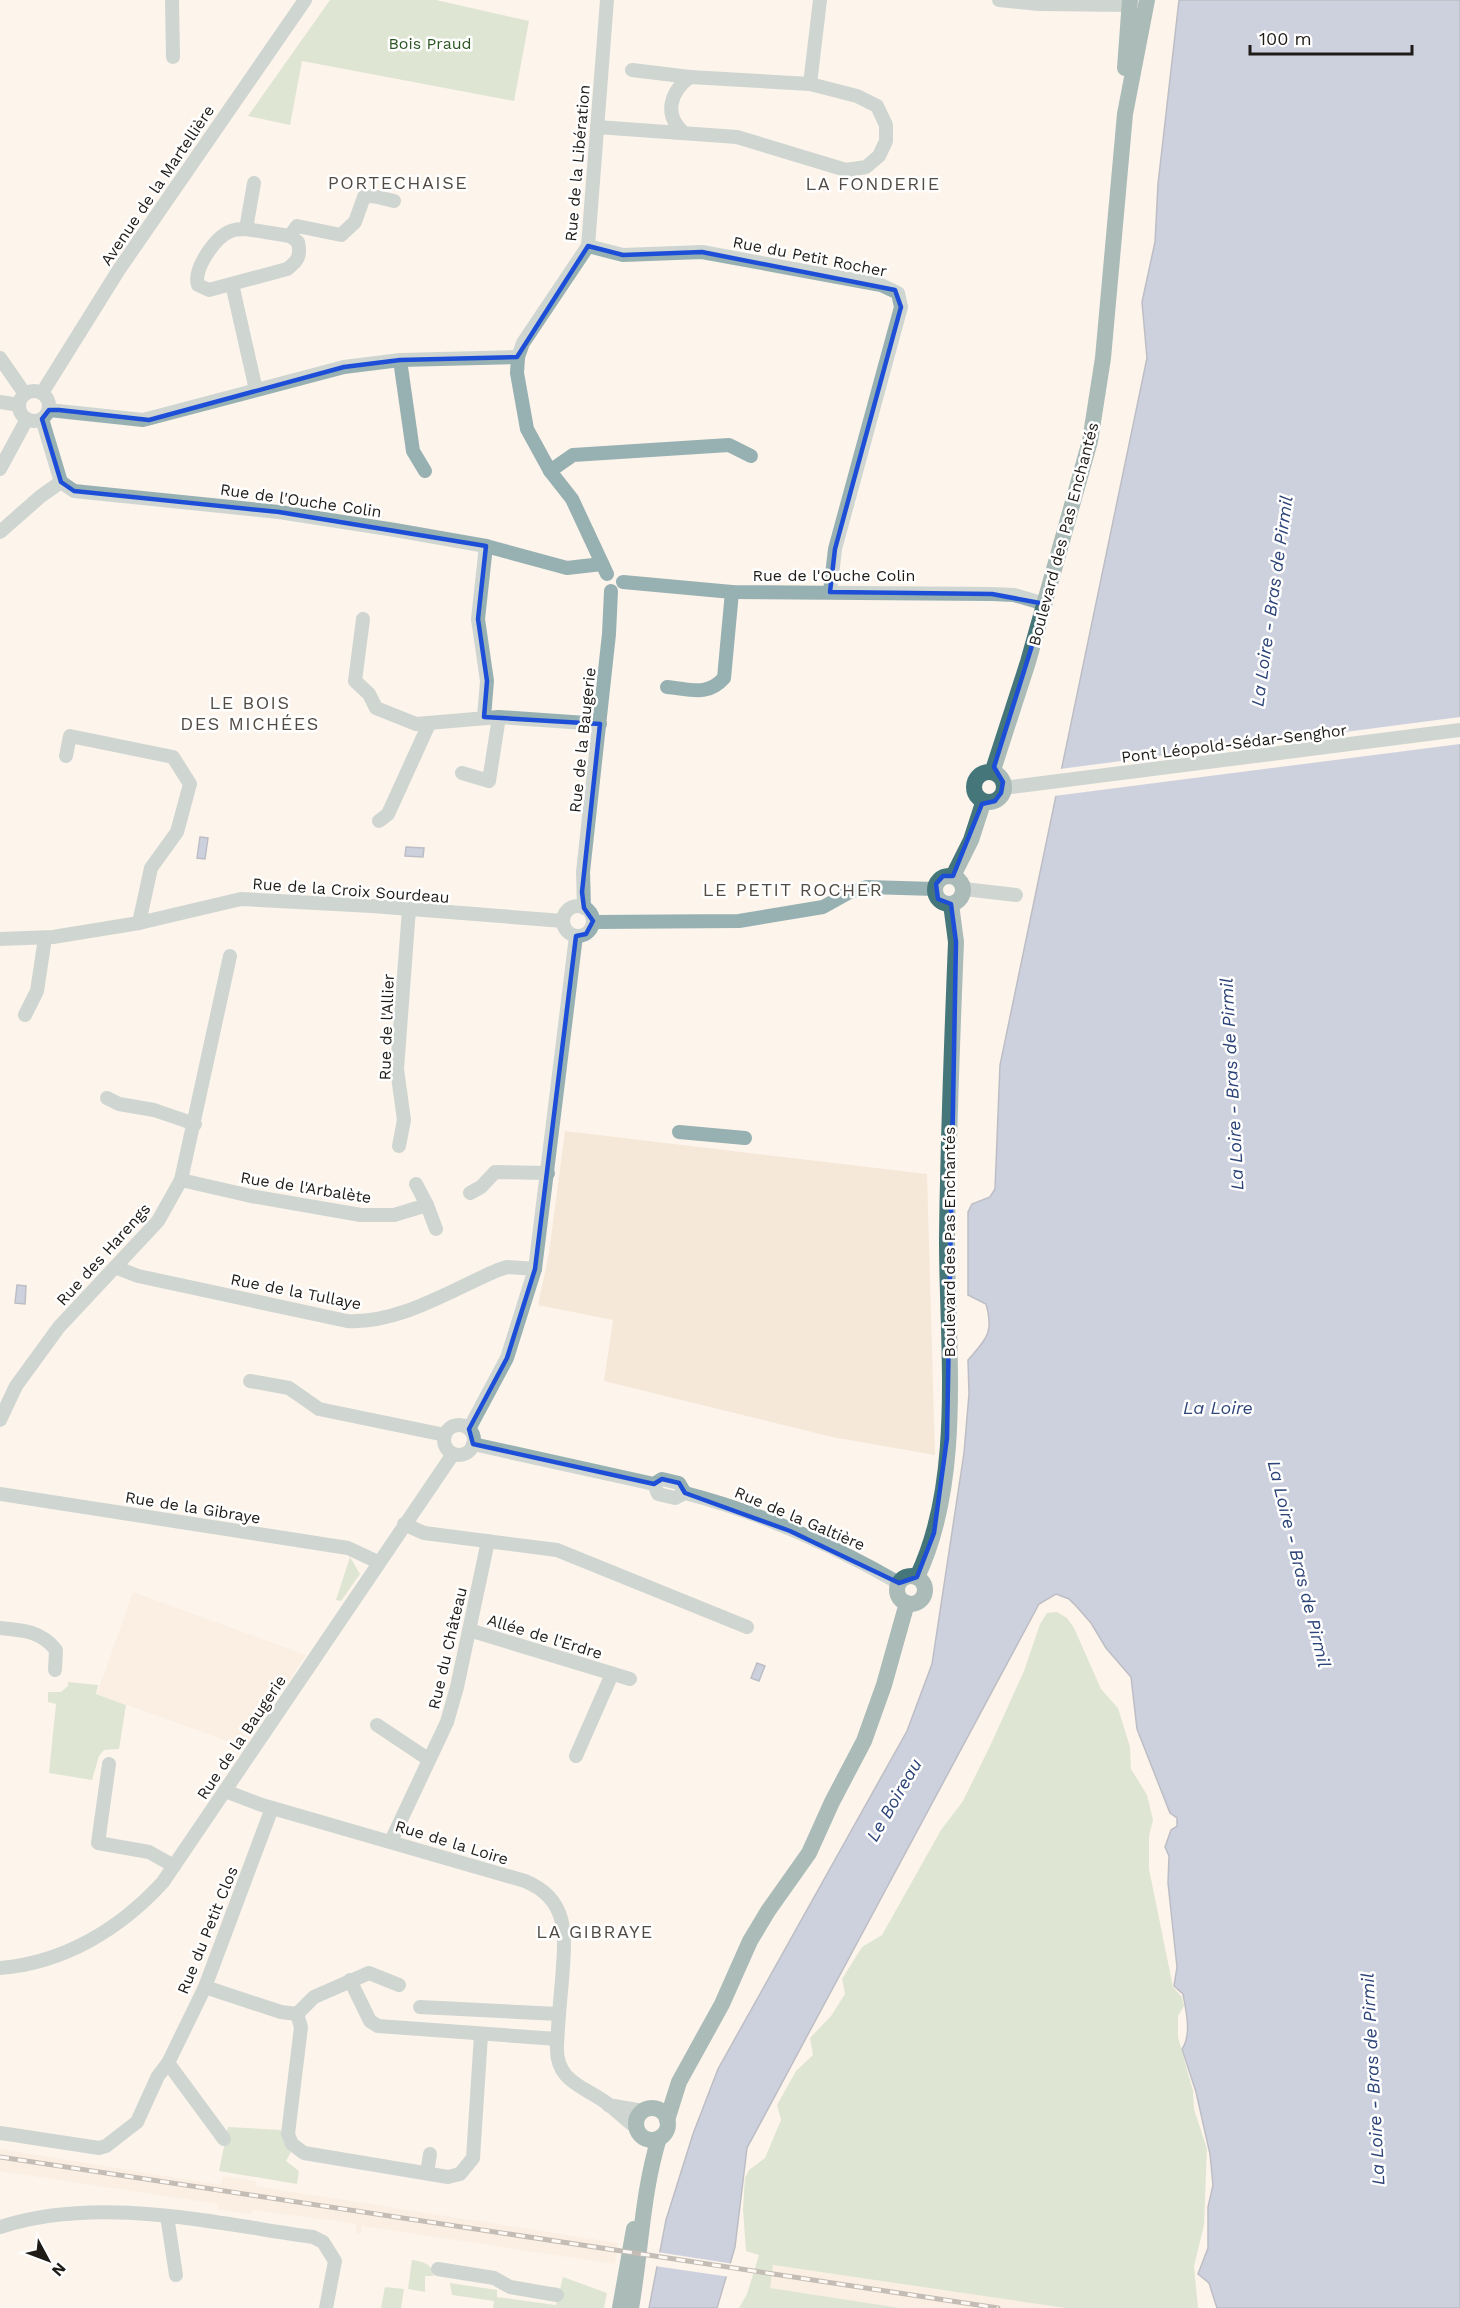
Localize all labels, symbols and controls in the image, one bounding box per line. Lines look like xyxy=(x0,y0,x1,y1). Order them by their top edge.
scale bar xyxy=(1250,18,1412,56)
text: 100 m xyxy=(1259,28,1312,49)
park label: Bois Praud xyxy=(388,34,472,53)
street label: Rue de la Libération xyxy=(561,84,594,242)
street label: Avenue de la Martellière xyxy=(97,102,218,269)
district label: PORTECHAISE xyxy=(328,172,468,193)
district label: LA FONDERIE xyxy=(805,173,941,194)
street label: Rue du Petit Rocher xyxy=(731,232,889,281)
street label: Boulevard des Pas Enchantés xyxy=(1024,420,1103,648)
street label: Rue de l'Ouche Colin xyxy=(219,480,383,521)
water label: La Loire - Bras de Pirmil xyxy=(1246,494,1297,708)
street label: Rue de l'Ouche Colin xyxy=(752,566,916,585)
street label: Rue de la Baugerie xyxy=(565,666,600,814)
district label: LE BOIS DES MICHÉES xyxy=(180,692,320,734)
street label: Pont Léopold-Sédar-Senghor xyxy=(1120,720,1348,767)
street label: Rue de la Croix Sourdeau xyxy=(252,874,450,907)
district label: LE PETIT ROCHER xyxy=(703,879,883,900)
street label: Rue de l'Allier xyxy=(375,973,398,1081)
water label: La Loire - Bras de Pirmil xyxy=(1215,977,1248,1191)
street label: Boulevard des Pas Enchantés xyxy=(940,1127,959,1357)
street label: Rue de l'Arbalète xyxy=(239,1168,373,1207)
street label: Rue des Harengs xyxy=(52,1199,154,1309)
street label: Rue de la Tullaye xyxy=(229,1270,363,1313)
water label: La Loire xyxy=(1183,1397,1253,1418)
water label: La Loire - Bras de Pirmil xyxy=(1264,1458,1335,1670)
street label: Rue de la Galtière xyxy=(732,1482,868,1554)
street label: Rue de la Gibraye xyxy=(124,1487,262,1528)
street label: Rue du Château xyxy=(424,1585,471,1711)
street label: Allée de l'Erdre xyxy=(485,1610,605,1663)
street label: Rue de la Baugerie xyxy=(193,1671,290,1803)
water label: Le Boireau xyxy=(861,1754,926,1845)
street label: Rue de la Loire xyxy=(393,1816,511,1869)
street label: Rue du Petit Clos xyxy=(173,1864,242,1997)
district label: LA GIBRAYE xyxy=(536,1921,654,1942)
water label: La Loire - Bras de Pirmil xyxy=(1356,1972,1389,2186)
north arrow xyxy=(18,2230,78,2290)
text: N xyxy=(48,2259,70,2280)

